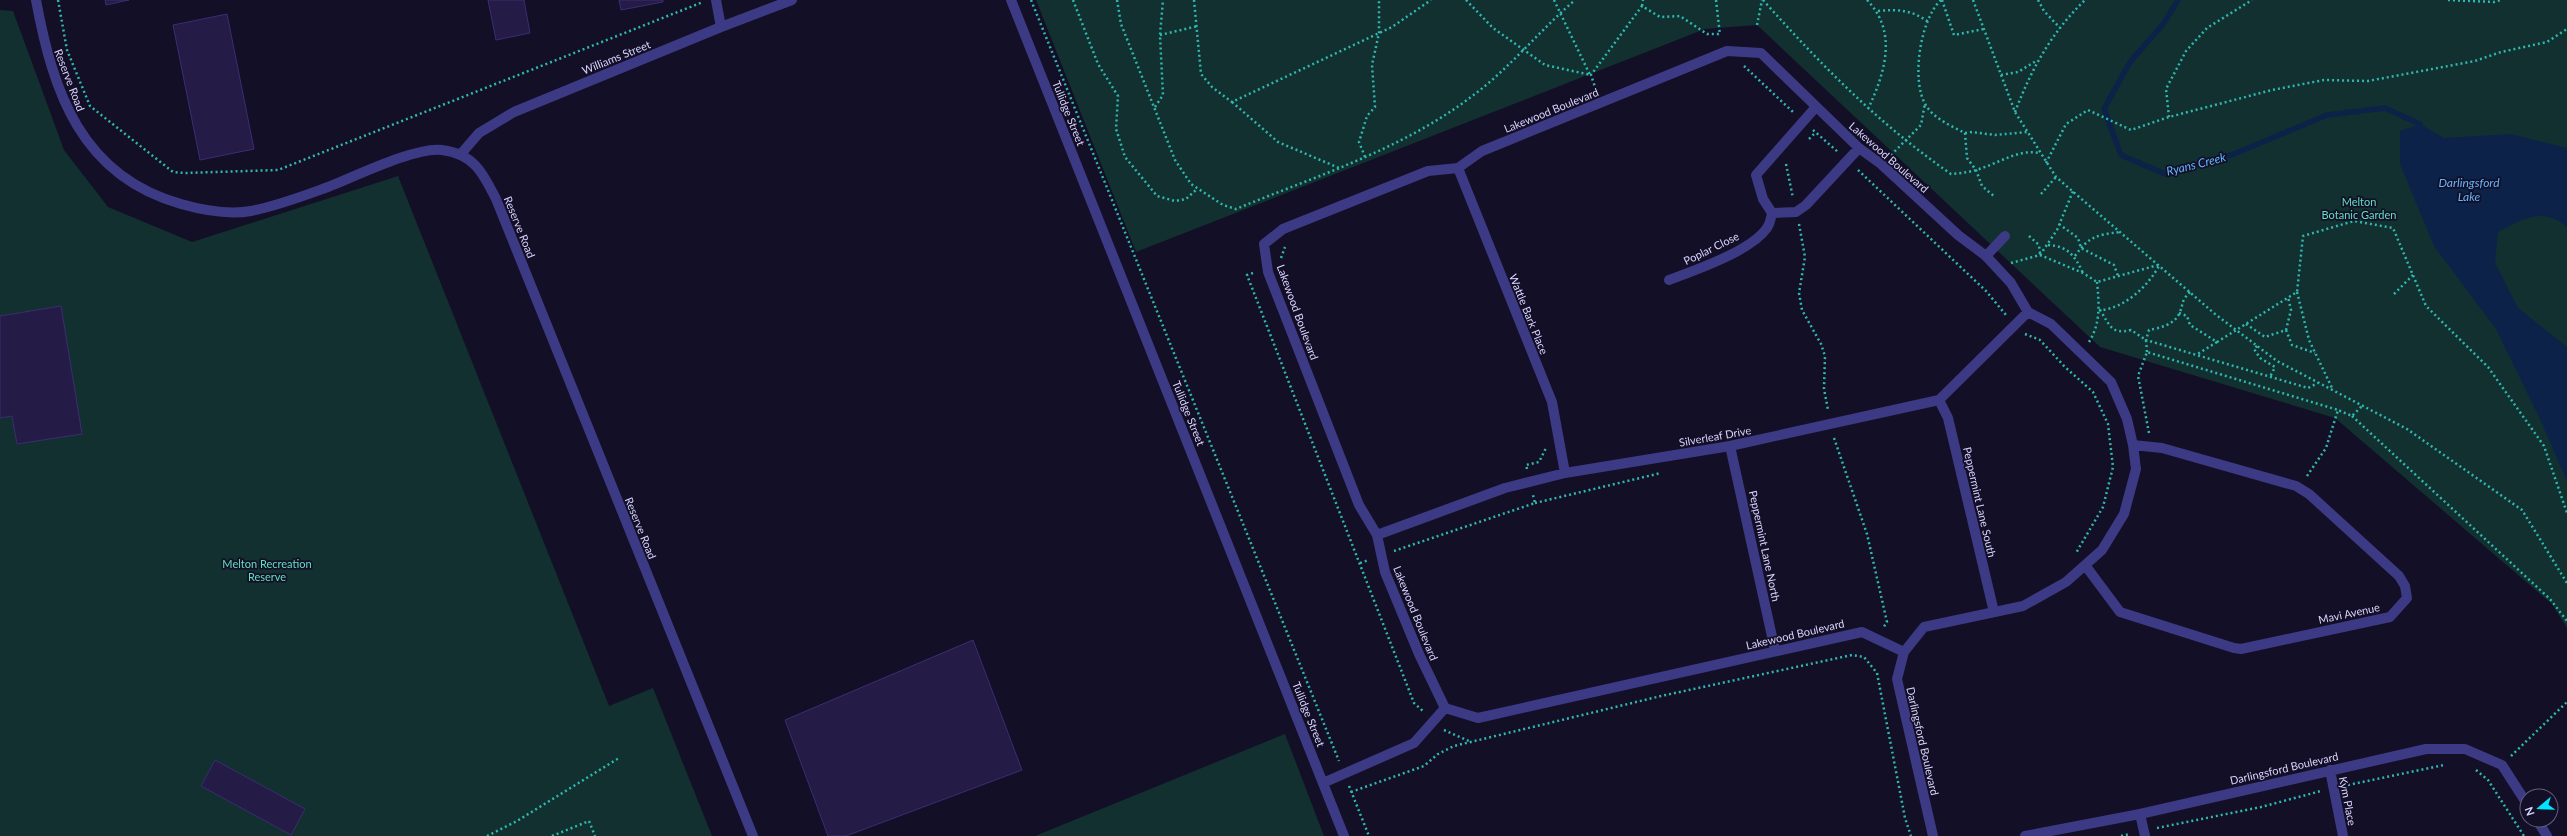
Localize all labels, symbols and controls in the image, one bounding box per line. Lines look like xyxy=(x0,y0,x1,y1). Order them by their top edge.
street label: Williams Street xyxy=(580,37,652,77)
street label: Reserve Road xyxy=(52,47,88,113)
street label: Tullidge Street xyxy=(1050,79,1088,147)
street label: Lakewood Boulevard xyxy=(1502,85,1600,135)
street label: Lakewood Boulevard xyxy=(1847,119,1931,195)
water label: Ryans Creek xyxy=(2165,149,2228,179)
water label: Darlingsford Lake xyxy=(2438,175,2500,204)
street label: Reserve Road xyxy=(502,194,538,260)
park label: Melton Botanic Garden xyxy=(2322,195,2396,221)
street label: Poplar Close xyxy=(1681,229,1741,267)
street label: Lakewood Boulevard xyxy=(1275,262,1321,362)
street label: Wattle Bark Place xyxy=(1507,272,1551,356)
street label: Tullidge Street xyxy=(1170,379,1208,447)
street label: Silverleaf Drive xyxy=(1678,423,1752,449)
street label: Peppermint Lane South xyxy=(1961,445,1999,559)
street label: Peppermint Lane North xyxy=(1747,489,1783,603)
street label: Reserve Road xyxy=(623,495,659,561)
park label: Melton Recreation Reserve xyxy=(222,557,312,583)
street label: Lakewood Boulevard xyxy=(1391,564,1441,662)
street label: Mavi Avenue xyxy=(2317,600,2381,626)
street label: Lakewood Boulevard xyxy=(1744,616,1846,652)
street label: Tullidge Street xyxy=(1290,680,1328,748)
street label: Darlingsford Boulevard xyxy=(1904,686,1942,796)
street label: Darlingsford Boulevard xyxy=(2229,749,2339,787)
street label: Kym Place xyxy=(2337,775,2359,827)
north arrow xyxy=(2519,788,2559,828)
text: N xyxy=(2522,805,2537,818)

